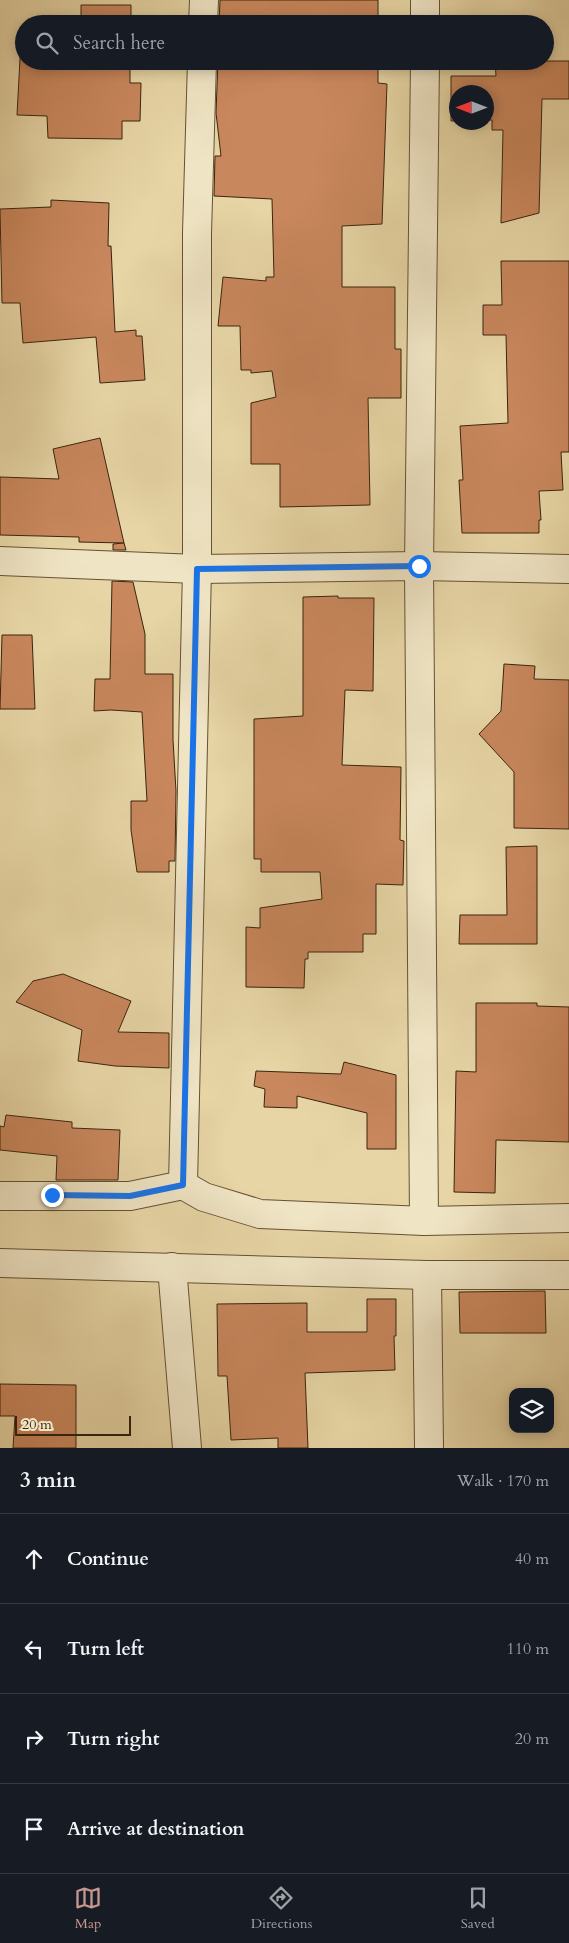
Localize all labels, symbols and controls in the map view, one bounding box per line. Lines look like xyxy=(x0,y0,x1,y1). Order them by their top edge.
search box xyxy=(15,15,554,70)
icon: search xyxy=(33,29,61,57)
text: Search here xyxy=(73,30,165,56)
north arrow xyxy=(449,85,494,130)
route start xyxy=(408,555,431,578)
route end xyxy=(41,1184,64,1207)
map controls xyxy=(509,1388,554,1433)
button: layers xyxy=(509,1388,554,1433)
scale bar xyxy=(15,1413,131,1436)
text: 20 m xyxy=(22,1415,52,1434)
text: 3 min xyxy=(20,1466,76,1495)
text: Walk · 170 m xyxy=(457,1470,549,1492)
icon: ahead xyxy=(20,1545,48,1573)
text: Continue xyxy=(67,1546,149,1572)
text: 40 m xyxy=(515,1548,549,1570)
icon: left xyxy=(20,1635,48,1663)
text: Turn left xyxy=(67,1636,144,1662)
text: 110 m xyxy=(507,1638,549,1660)
icon: right xyxy=(20,1725,48,1753)
text: Turn right xyxy=(67,1726,159,1752)
text: 20 m xyxy=(515,1728,549,1750)
icon: arrive xyxy=(20,1815,48,1843)
text: Arrive at destination xyxy=(67,1816,244,1842)
tab: Map xyxy=(74,1884,102,1933)
tab: Directions xyxy=(251,1884,312,1933)
tab: Saved xyxy=(461,1884,495,1933)

